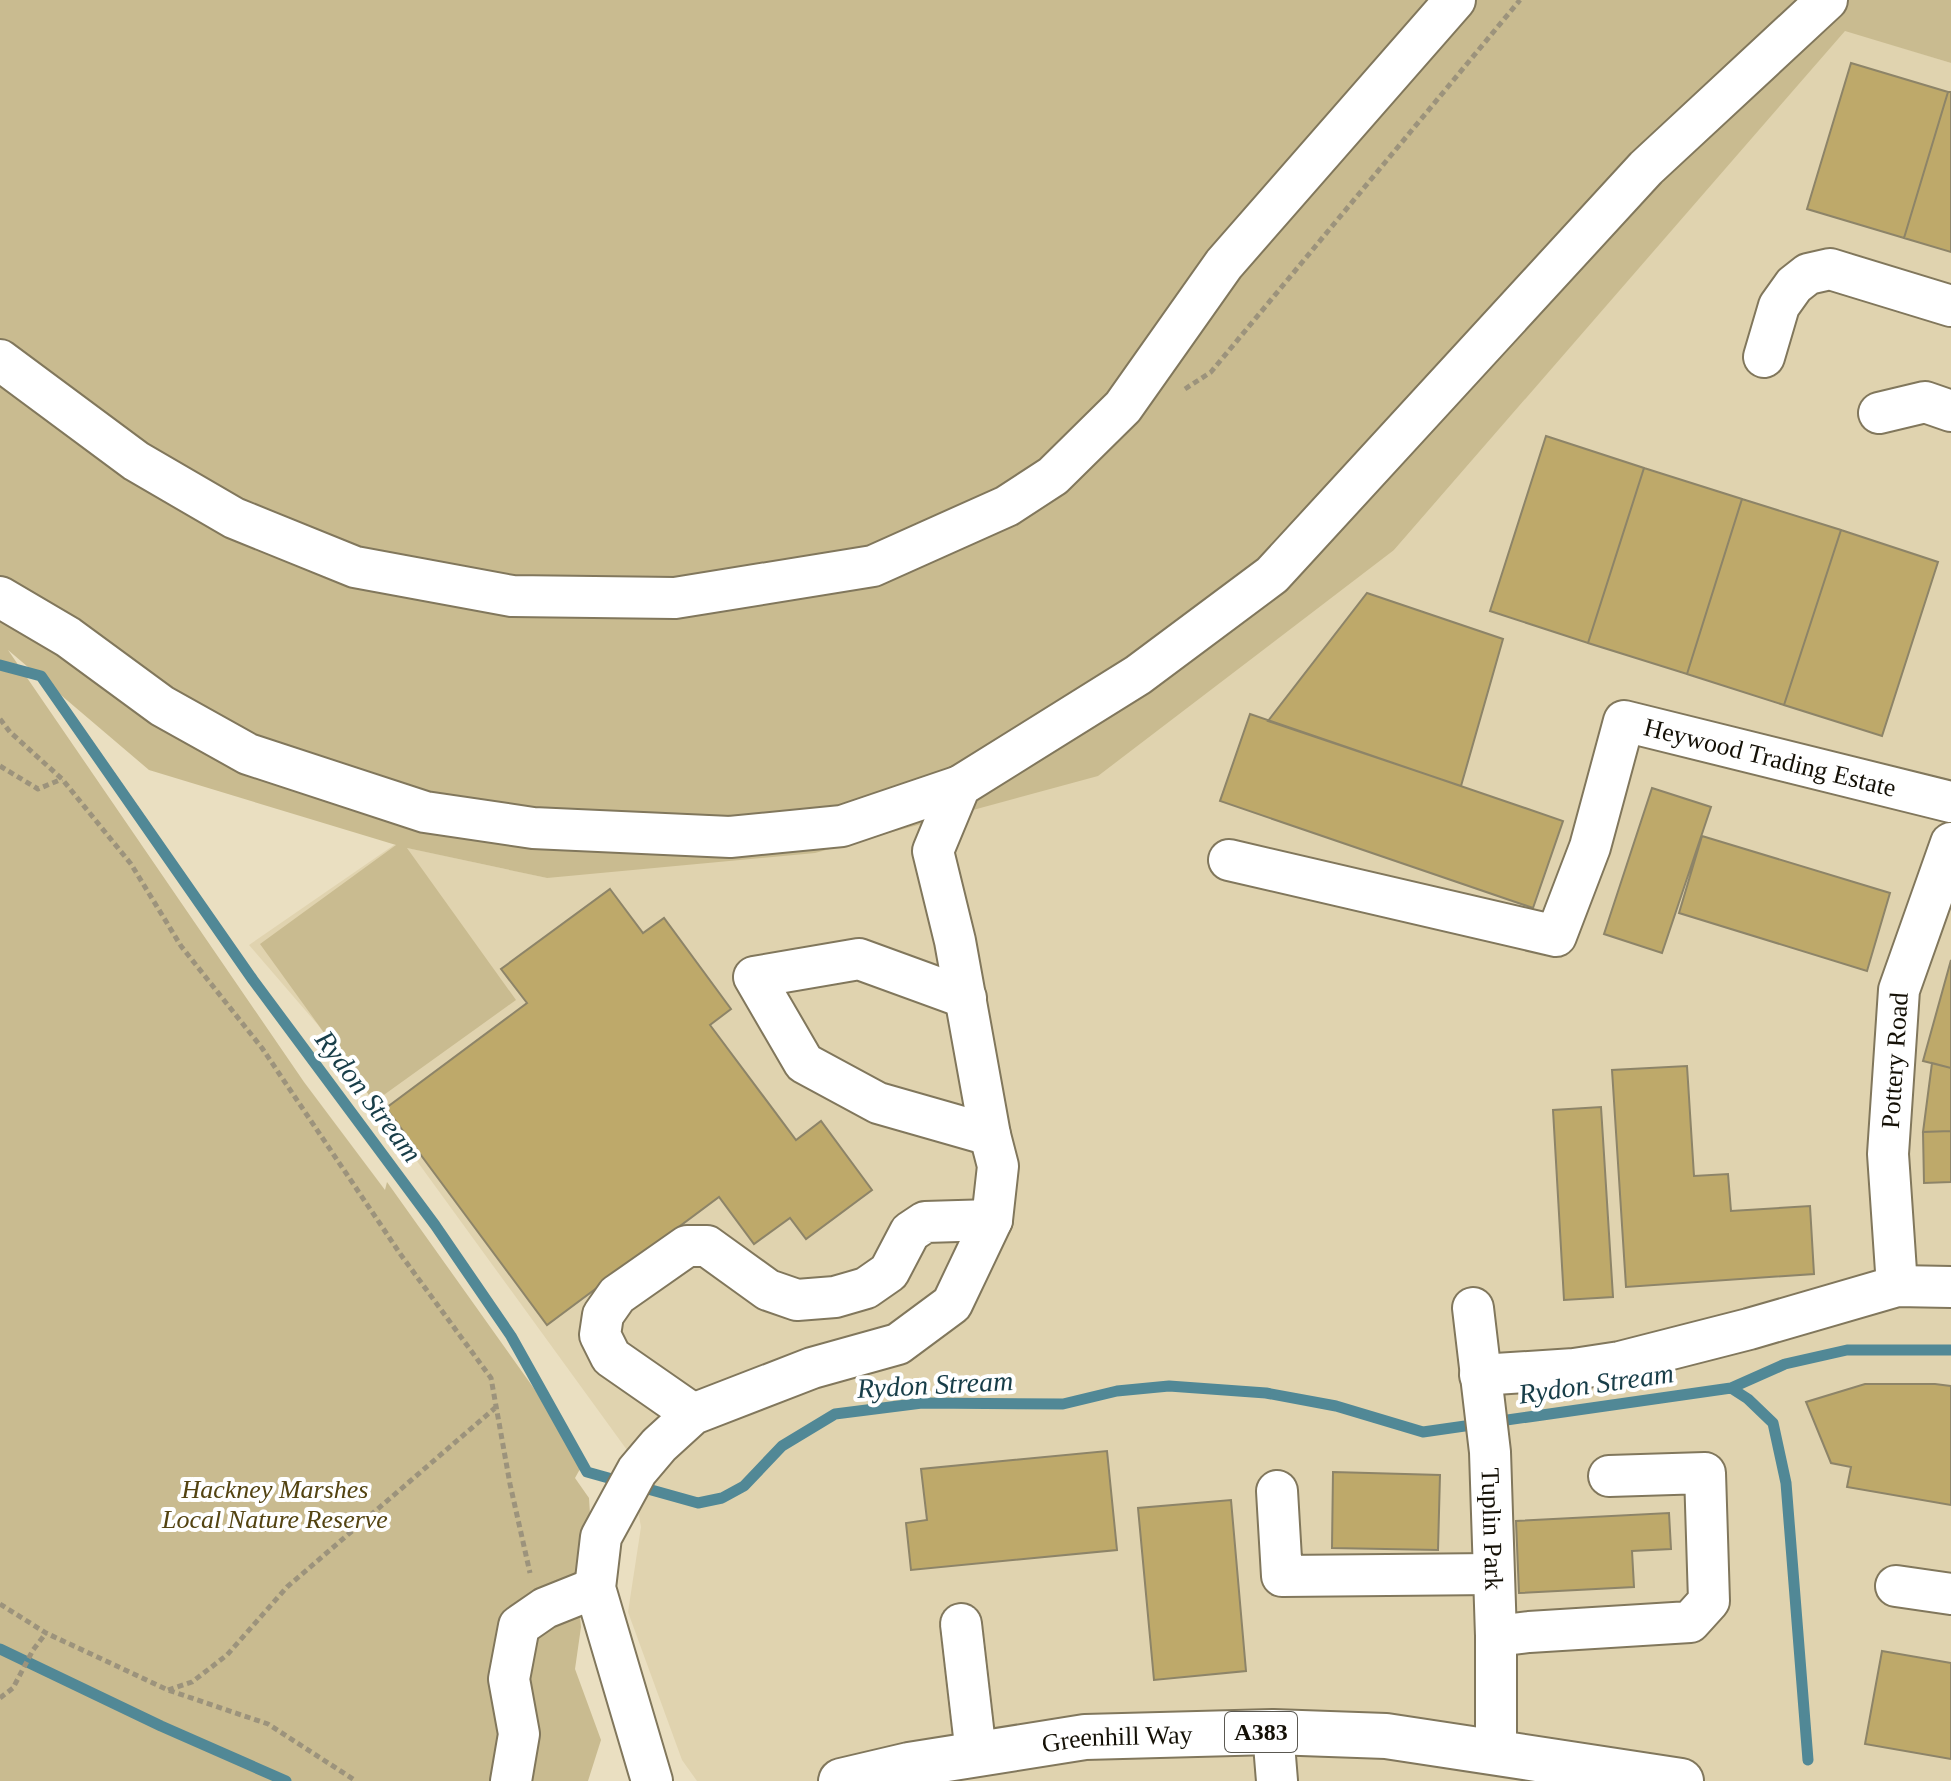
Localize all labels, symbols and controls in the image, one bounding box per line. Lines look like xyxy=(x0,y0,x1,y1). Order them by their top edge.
street label: Heywood Trading Estate xyxy=(1641,713,1899,803)
street label: Pottery Road xyxy=(1876,991,1914,1130)
water label: Rydon Stream xyxy=(309,1024,428,1168)
water label: Rydon Stream xyxy=(1516,1357,1676,1410)
water label: Rydon Stream xyxy=(855,1365,1014,1404)
street label: Tuplin Park xyxy=(1476,1467,1509,1591)
park label: Hackney Marshes Local Nature Reserve xyxy=(161,1475,388,1534)
road number: A383 xyxy=(1225,1712,1297,1752)
street label: Greenhill Way xyxy=(1040,1720,1193,1759)

